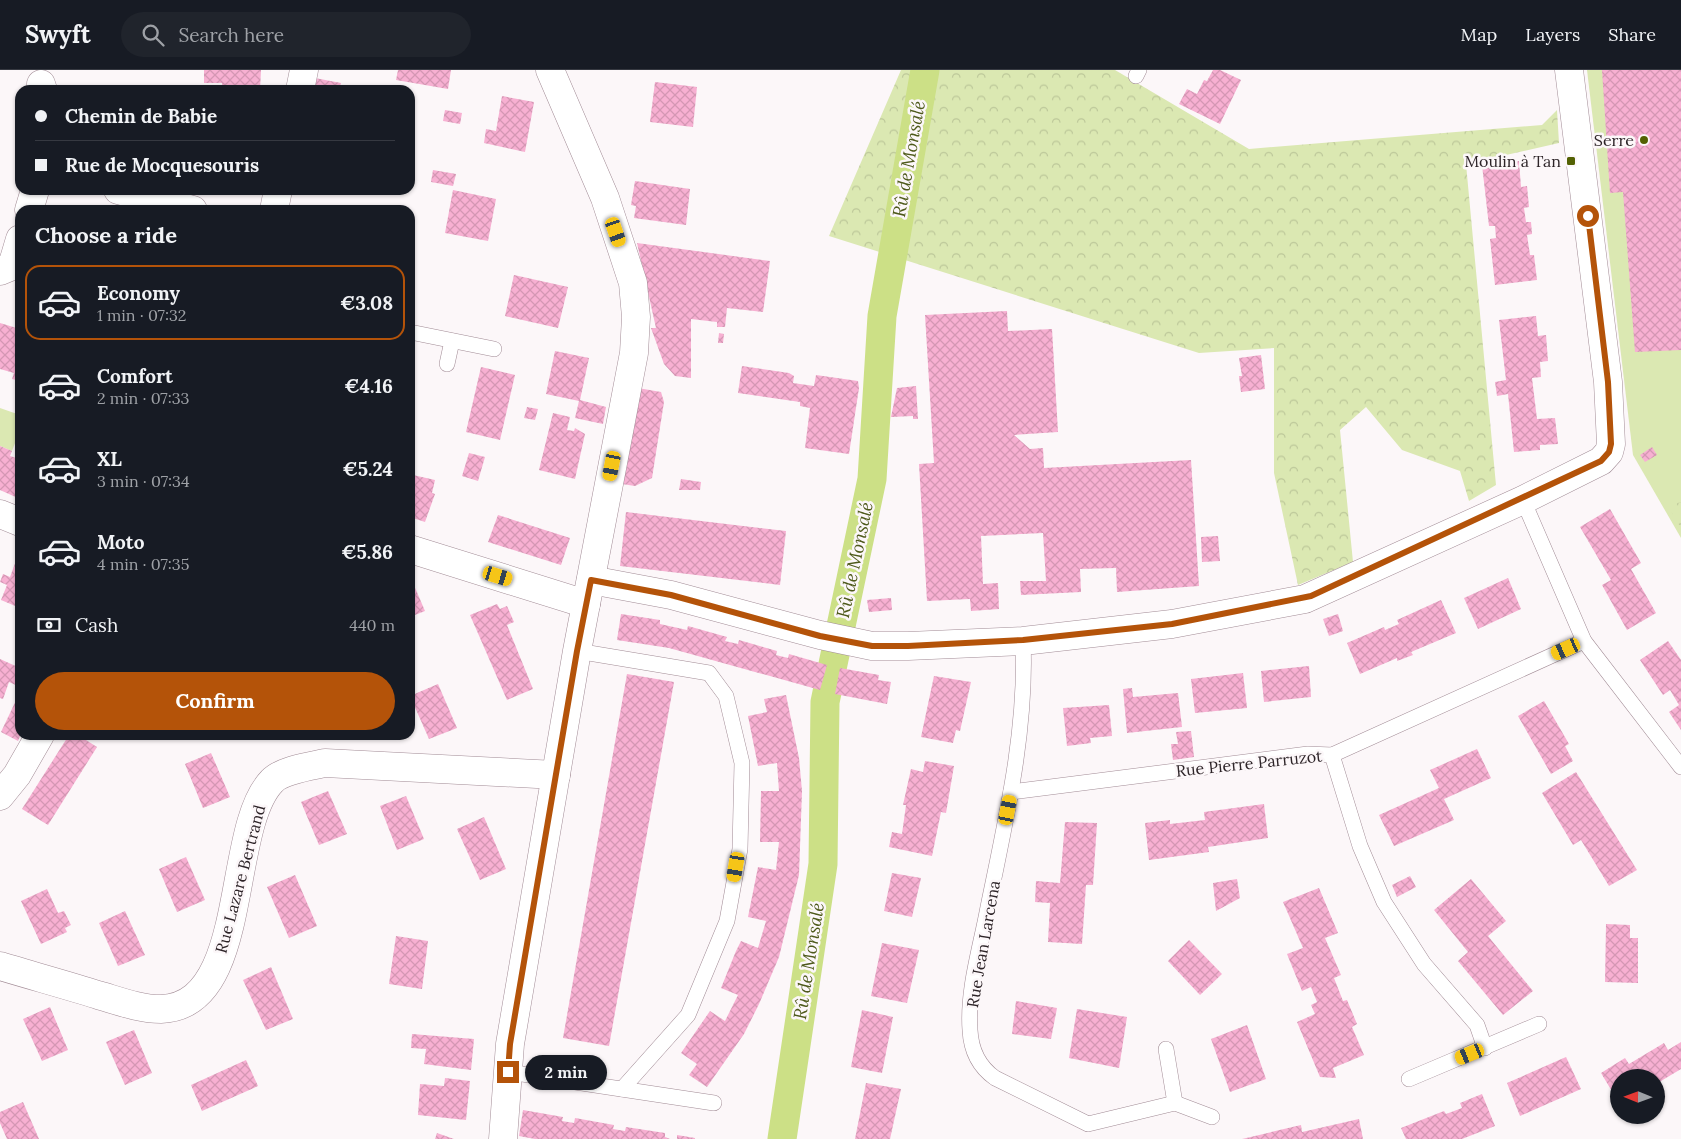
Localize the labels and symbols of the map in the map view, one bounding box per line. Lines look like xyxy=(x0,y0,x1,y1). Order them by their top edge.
water label: Rû de Monsalé xyxy=(887,99,930,219)
place label: Serre xyxy=(1594,130,1634,150)
marker: Serre xyxy=(1638,134,1650,146)
place label: Moulin à Tan xyxy=(1464,151,1561,171)
marker: Moulin à Tan xyxy=(1565,155,1577,167)
route start xyxy=(1577,205,1599,227)
car xyxy=(604,215,627,249)
car xyxy=(601,450,622,482)
water label: Rû de Monsalé xyxy=(831,500,878,620)
car xyxy=(481,564,514,588)
car xyxy=(1549,636,1582,662)
street label: Rue Pierre Parruzot xyxy=(1175,745,1324,781)
car xyxy=(997,794,1018,826)
street label: Rue Lazare Bertrand xyxy=(211,802,270,955)
car xyxy=(726,851,745,883)
street label: Rue Jean Larcena xyxy=(962,879,1004,1009)
water label: Rû de Monsalé xyxy=(788,901,829,1021)
car xyxy=(1453,1041,1486,1067)
callout: 2 min xyxy=(526,1054,608,1090)
route end xyxy=(497,1061,519,1083)
north arrow xyxy=(1610,1069,1665,1124)

